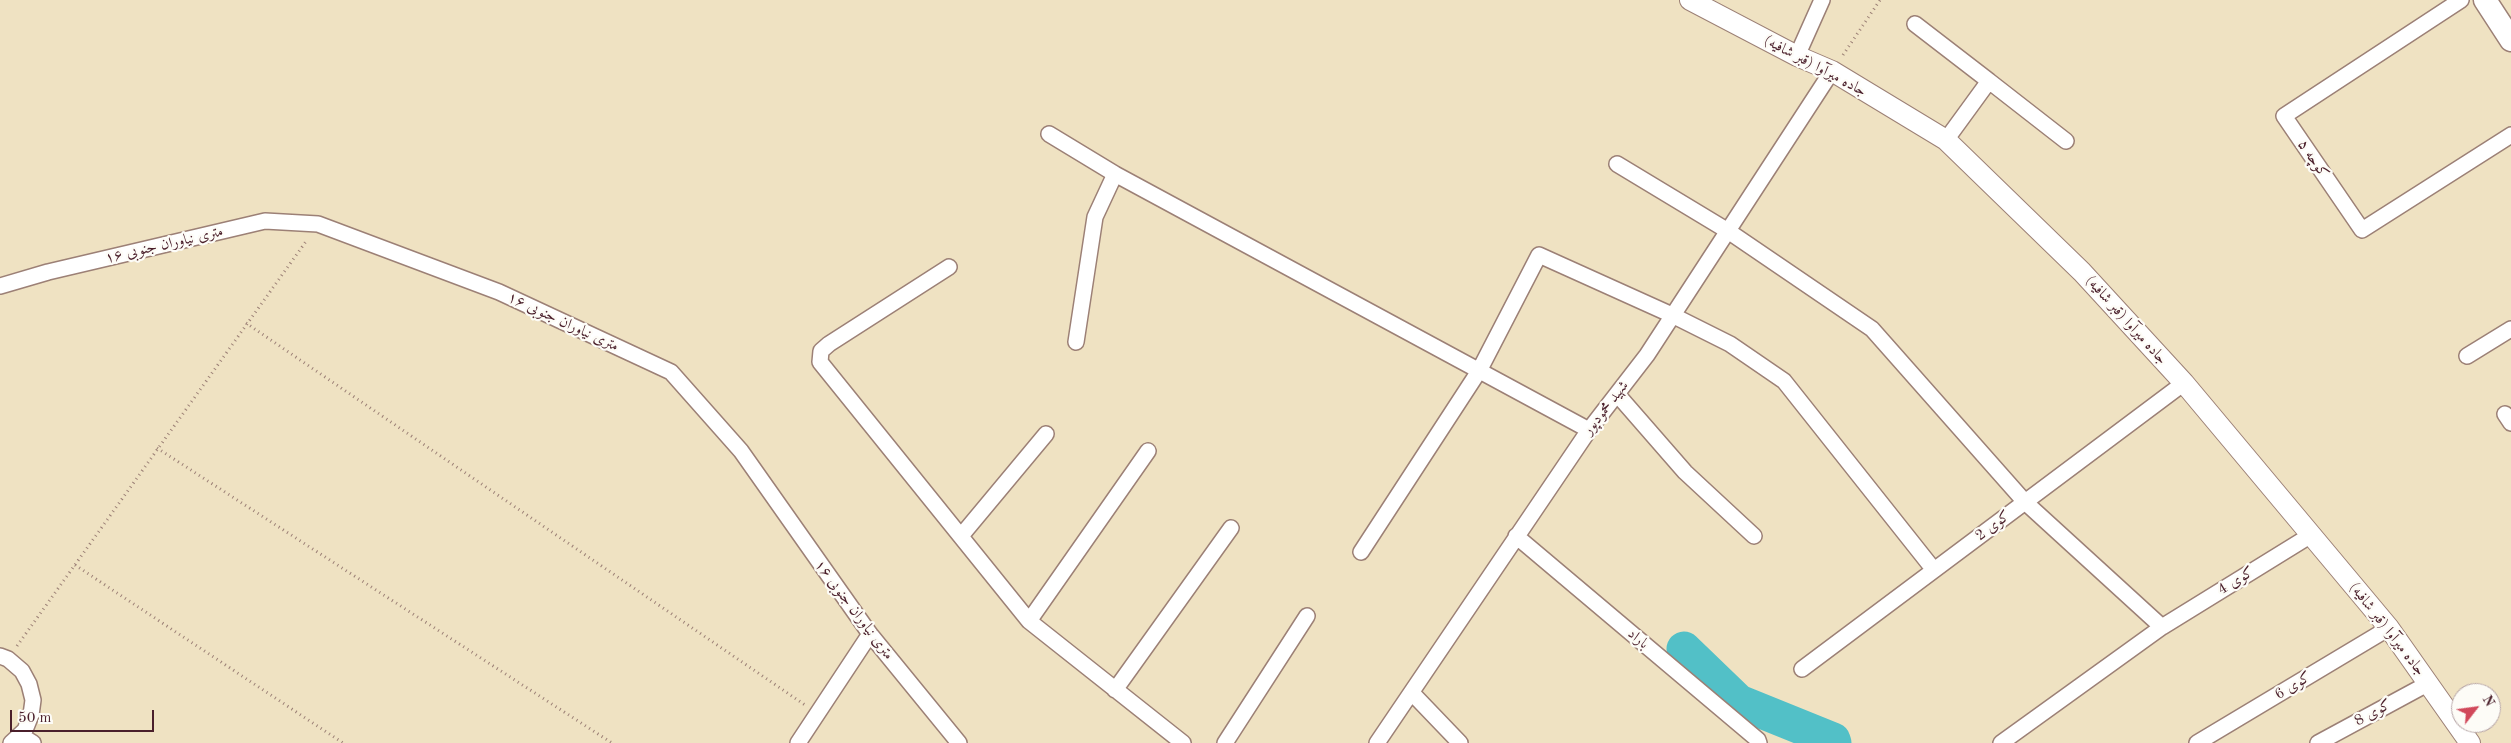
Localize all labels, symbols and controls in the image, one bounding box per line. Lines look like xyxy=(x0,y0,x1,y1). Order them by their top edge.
street label: جاده میرآوا (قبر شافیه) xyxy=(1761,31,1869,101)
street label: کوچه ۵ xyxy=(2294,136,2332,182)
street label: ۱۶ متری نیاوران جنوبی xyxy=(103,223,225,267)
street label: جاده میرآوا (قبر شافیه) xyxy=(2081,272,2171,368)
street label: ۱۶ متری نیاوران جنوبی xyxy=(505,288,621,356)
street label: شهید محمودپور xyxy=(1579,377,1633,439)
street label: کوی 2 xyxy=(1972,507,2014,545)
street label: ۱۶ متری نیاوران جنوبی xyxy=(811,556,897,664)
street label: کوی 4 xyxy=(2215,563,2257,599)
street label: جاده میرآوا (قبر شافیه) xyxy=(2345,579,2429,679)
street label: باراد xyxy=(1624,625,1652,653)
street label: کوی 6 xyxy=(2271,668,2315,704)
north arrow xyxy=(2451,683,2501,733)
text: N xyxy=(2479,693,2497,709)
street label: کوی 8 xyxy=(2351,696,2395,730)
scale bar xyxy=(12,700,156,732)
text: 50 m xyxy=(18,711,52,726)

